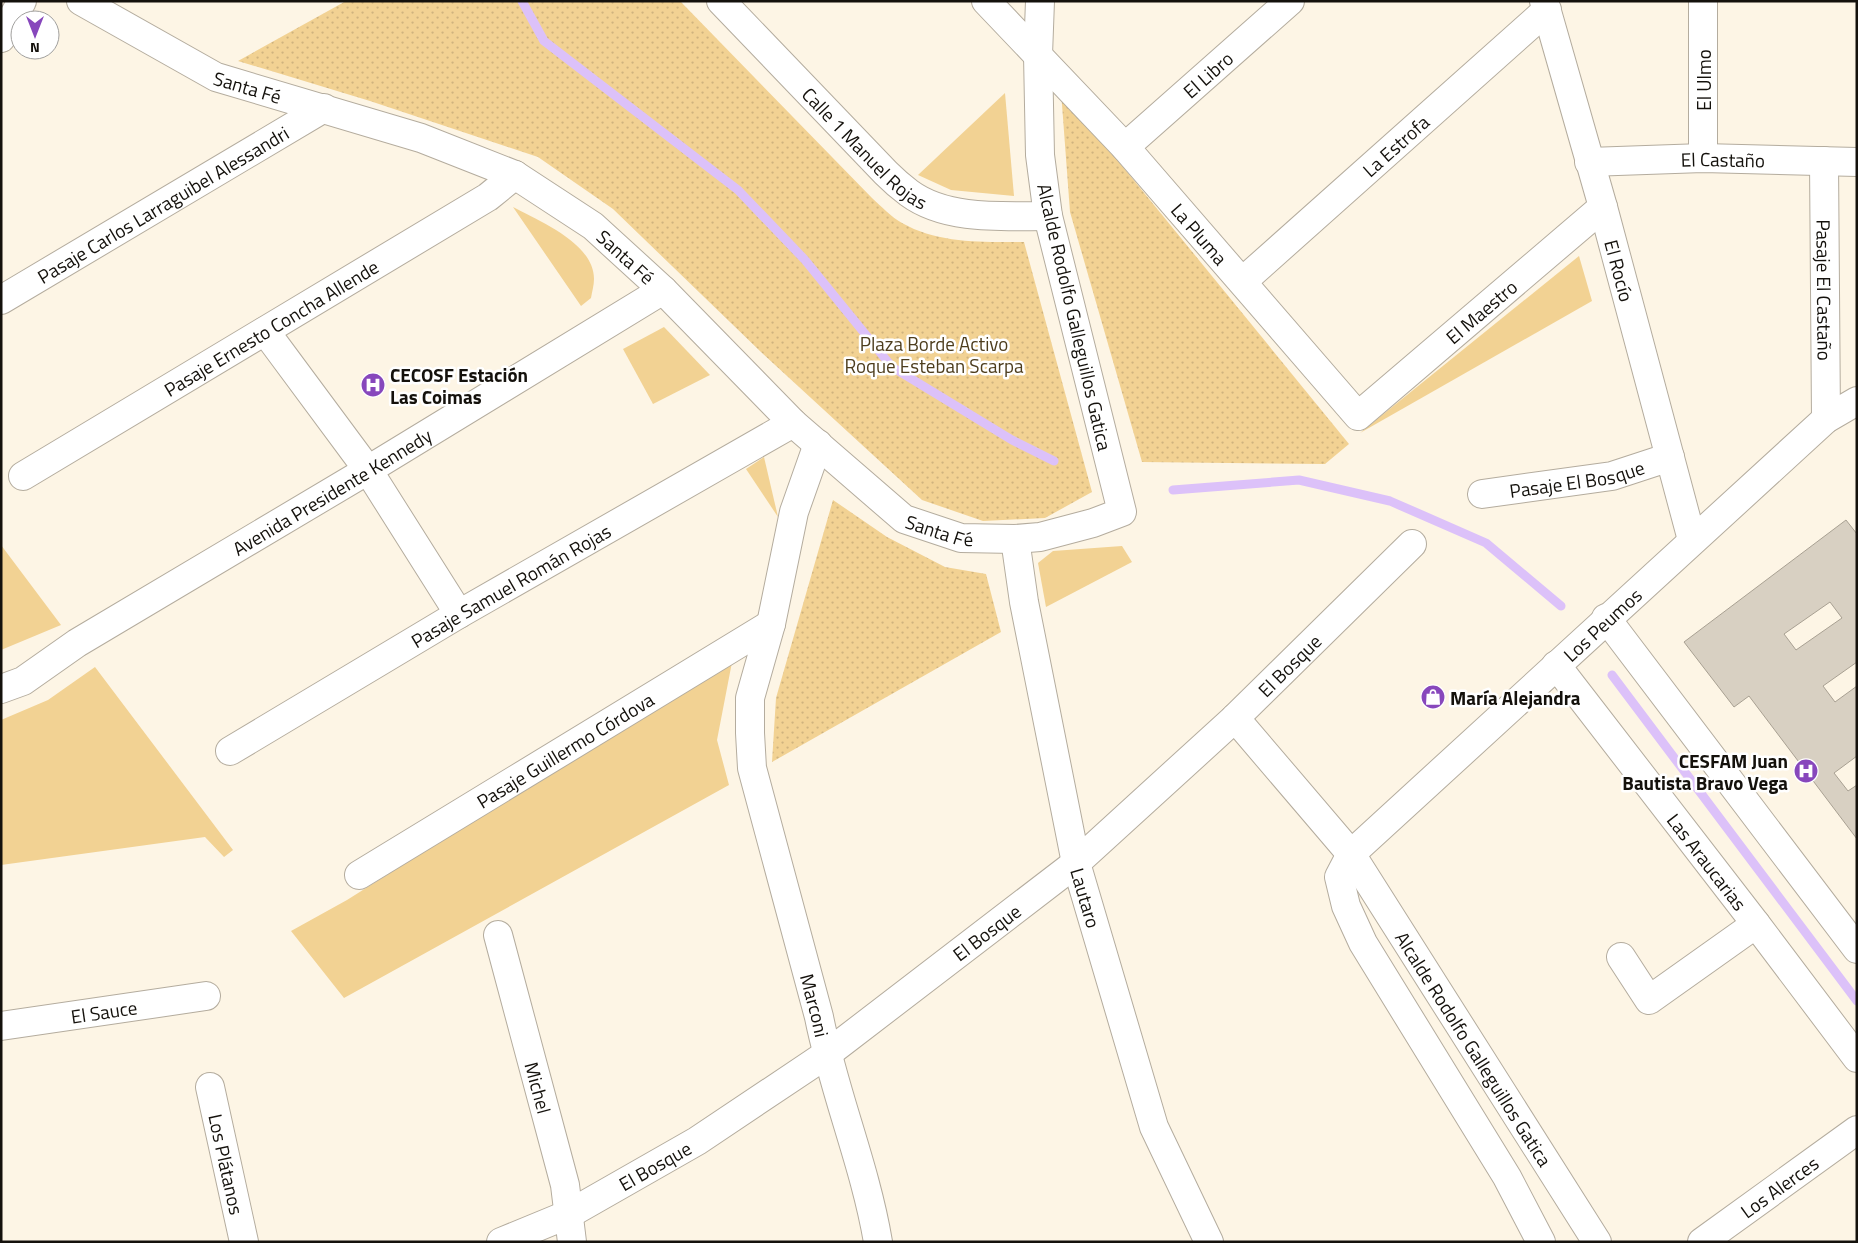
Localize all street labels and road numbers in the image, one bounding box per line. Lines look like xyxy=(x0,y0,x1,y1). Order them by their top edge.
street label: El Libro xyxy=(1176,44,1239,104)
street label: El Ulmo xyxy=(1689,49,1718,111)
street label: Santa Fé xyxy=(210,63,285,110)
street label: Calle 1 Manuel Rojas xyxy=(796,80,933,216)
street label: La Estrofa xyxy=(1355,107,1436,183)
street label: Pasaje Carlos Larraguibel Alessandri xyxy=(31,118,294,290)
street label: El Castaño xyxy=(1680,143,1765,174)
street label: Alcalde Rodolfo Galleguillos Gatica xyxy=(1030,181,1120,454)
street label: La Pluma xyxy=(1165,196,1235,271)
street label: Pasaje El Castaño xyxy=(1810,219,1840,361)
street label: Santa Fé xyxy=(591,222,662,291)
street label: El Rocío xyxy=(1598,236,1642,305)
street label: Pasaje Ernesto Concha Allende xyxy=(158,252,384,403)
street label: El Maestro xyxy=(1439,272,1523,350)
street label: Avenida Presidente Kennedy xyxy=(227,420,437,562)
street label: Pasaje El Bosque xyxy=(1508,452,1648,505)
street label: Santa Fé xyxy=(902,506,973,553)
street label: Pasaje Samuel Román Rojas xyxy=(405,516,616,654)
street label: Los Peumos xyxy=(1556,580,1648,668)
street label: El Bosque xyxy=(1250,627,1327,703)
street label: Pasaje Guillermo Córdova xyxy=(471,684,659,815)
street label: Las Araucarias xyxy=(1661,806,1755,916)
street label: Lautaro xyxy=(1064,864,1109,931)
street label: El Bosque xyxy=(946,896,1027,968)
street label: Alcalde Rodolfo Galleguillos Gatica xyxy=(1389,925,1560,1172)
street label: Marconi xyxy=(793,970,837,1040)
street label: El Sauce xyxy=(69,992,139,1030)
street label: Michel xyxy=(518,1058,560,1117)
street label: Los Plátanos xyxy=(202,1111,252,1218)
street label: El Bosque xyxy=(613,1133,696,1197)
street label: Los Alerces xyxy=(1734,1148,1824,1225)

